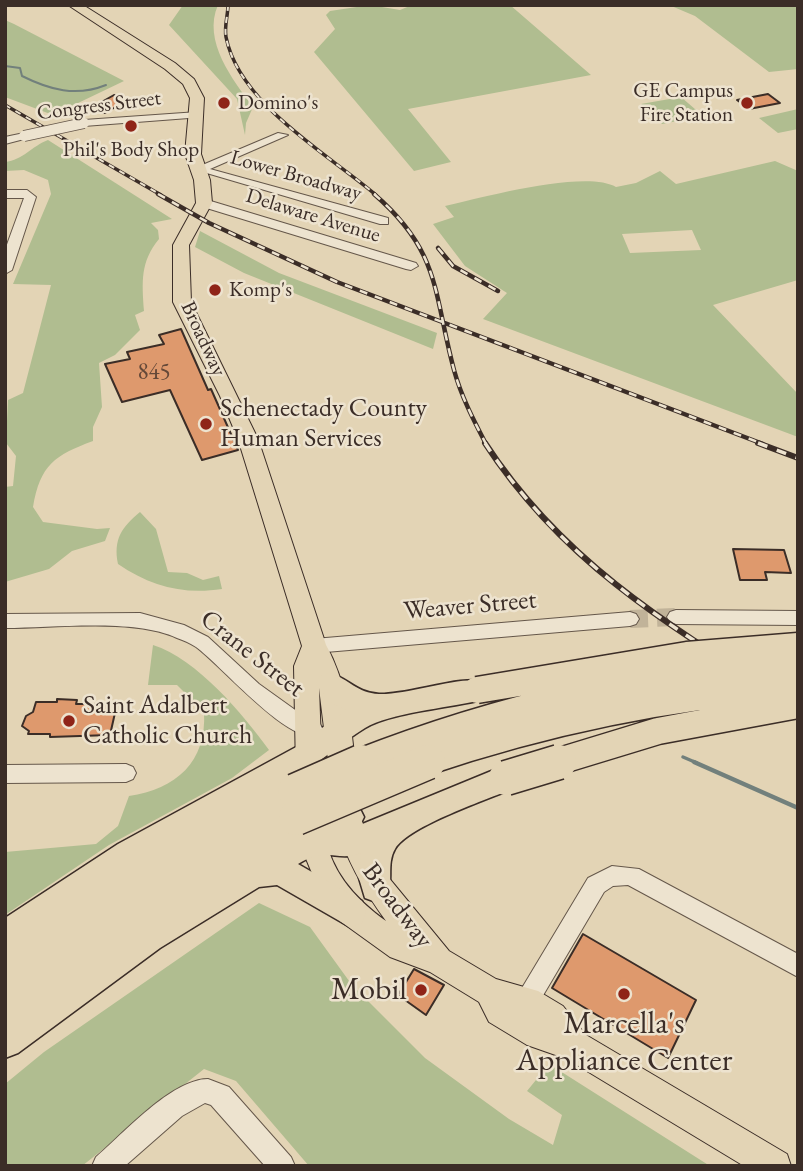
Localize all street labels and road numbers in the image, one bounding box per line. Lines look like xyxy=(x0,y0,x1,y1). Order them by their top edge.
street label: Congress Street xyxy=(36,86,162,126)
street label: Lower Broadway xyxy=(227,145,365,207)
street label: Delaware Avenue xyxy=(243,184,383,248)
street label: Broadway xyxy=(175,298,231,380)
street label: Weaver Street xyxy=(402,585,538,627)
street label: Crane Street xyxy=(194,604,310,704)
street label: Broadway xyxy=(355,857,439,955)

